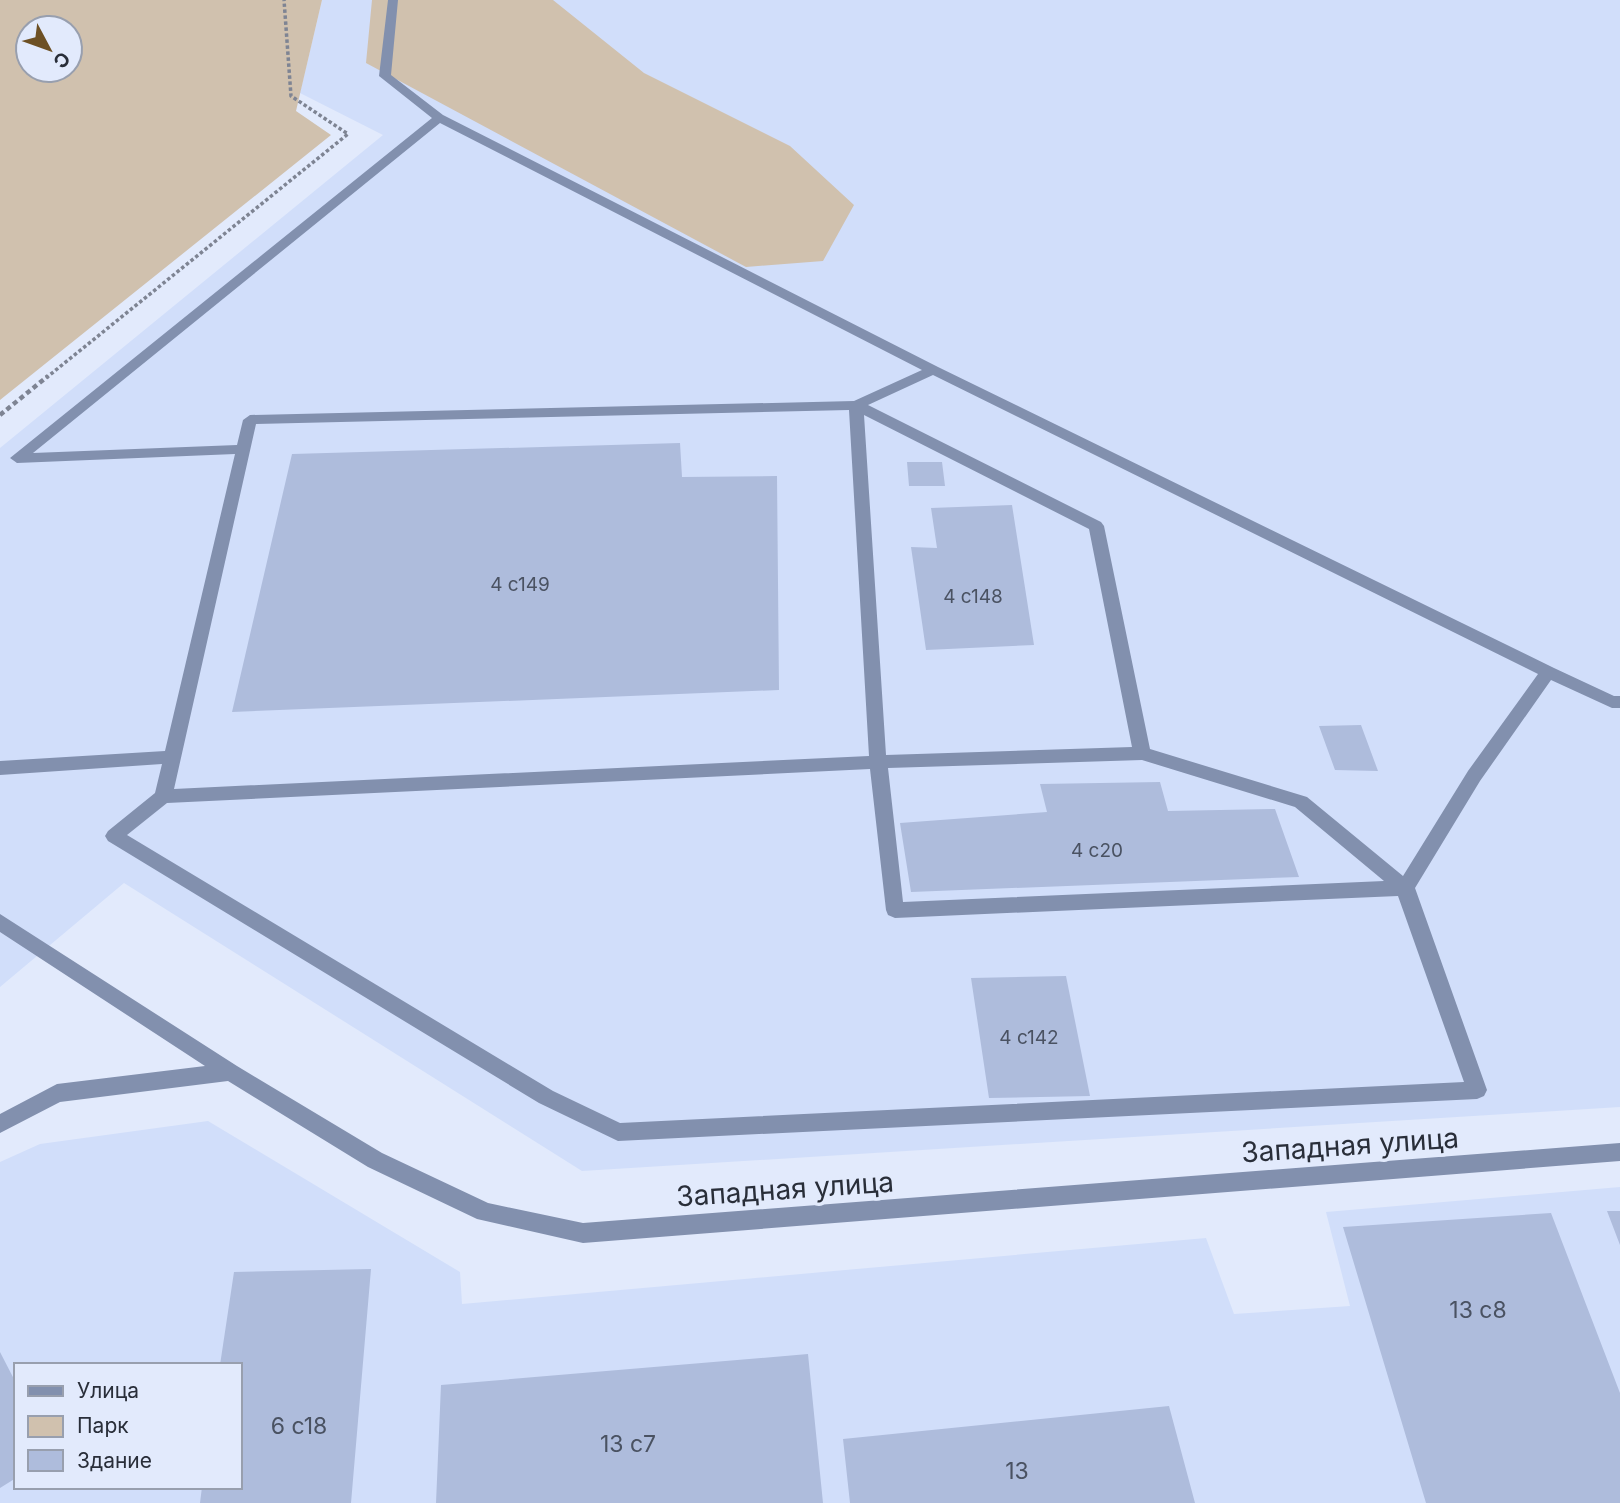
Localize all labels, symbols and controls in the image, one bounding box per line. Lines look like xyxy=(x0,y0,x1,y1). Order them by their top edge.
north arrow xyxy=(14,14,84,84)
text: С xyxy=(48,47,75,73)
house number: 4 с149 xyxy=(490,573,550,596)
house number: 4 с148 xyxy=(943,585,1003,608)
house number: 4 с20 xyxy=(1071,839,1123,862)
house number: 4 с142 xyxy=(999,1026,1059,1049)
street label: Западная улица xyxy=(1240,1120,1460,1170)
street label: Западная улица xyxy=(675,1164,895,1214)
house number: 13 с8 xyxy=(1449,1296,1507,1324)
legend xyxy=(14,1363,242,1489)
text: Улица xyxy=(77,1378,139,1403)
house number: 6 с18 xyxy=(271,1412,327,1440)
text: Парк xyxy=(77,1413,129,1438)
house number: 13 с7 xyxy=(600,1430,656,1458)
text: Здание xyxy=(77,1448,152,1473)
house number: 13 xyxy=(1005,1457,1029,1485)

